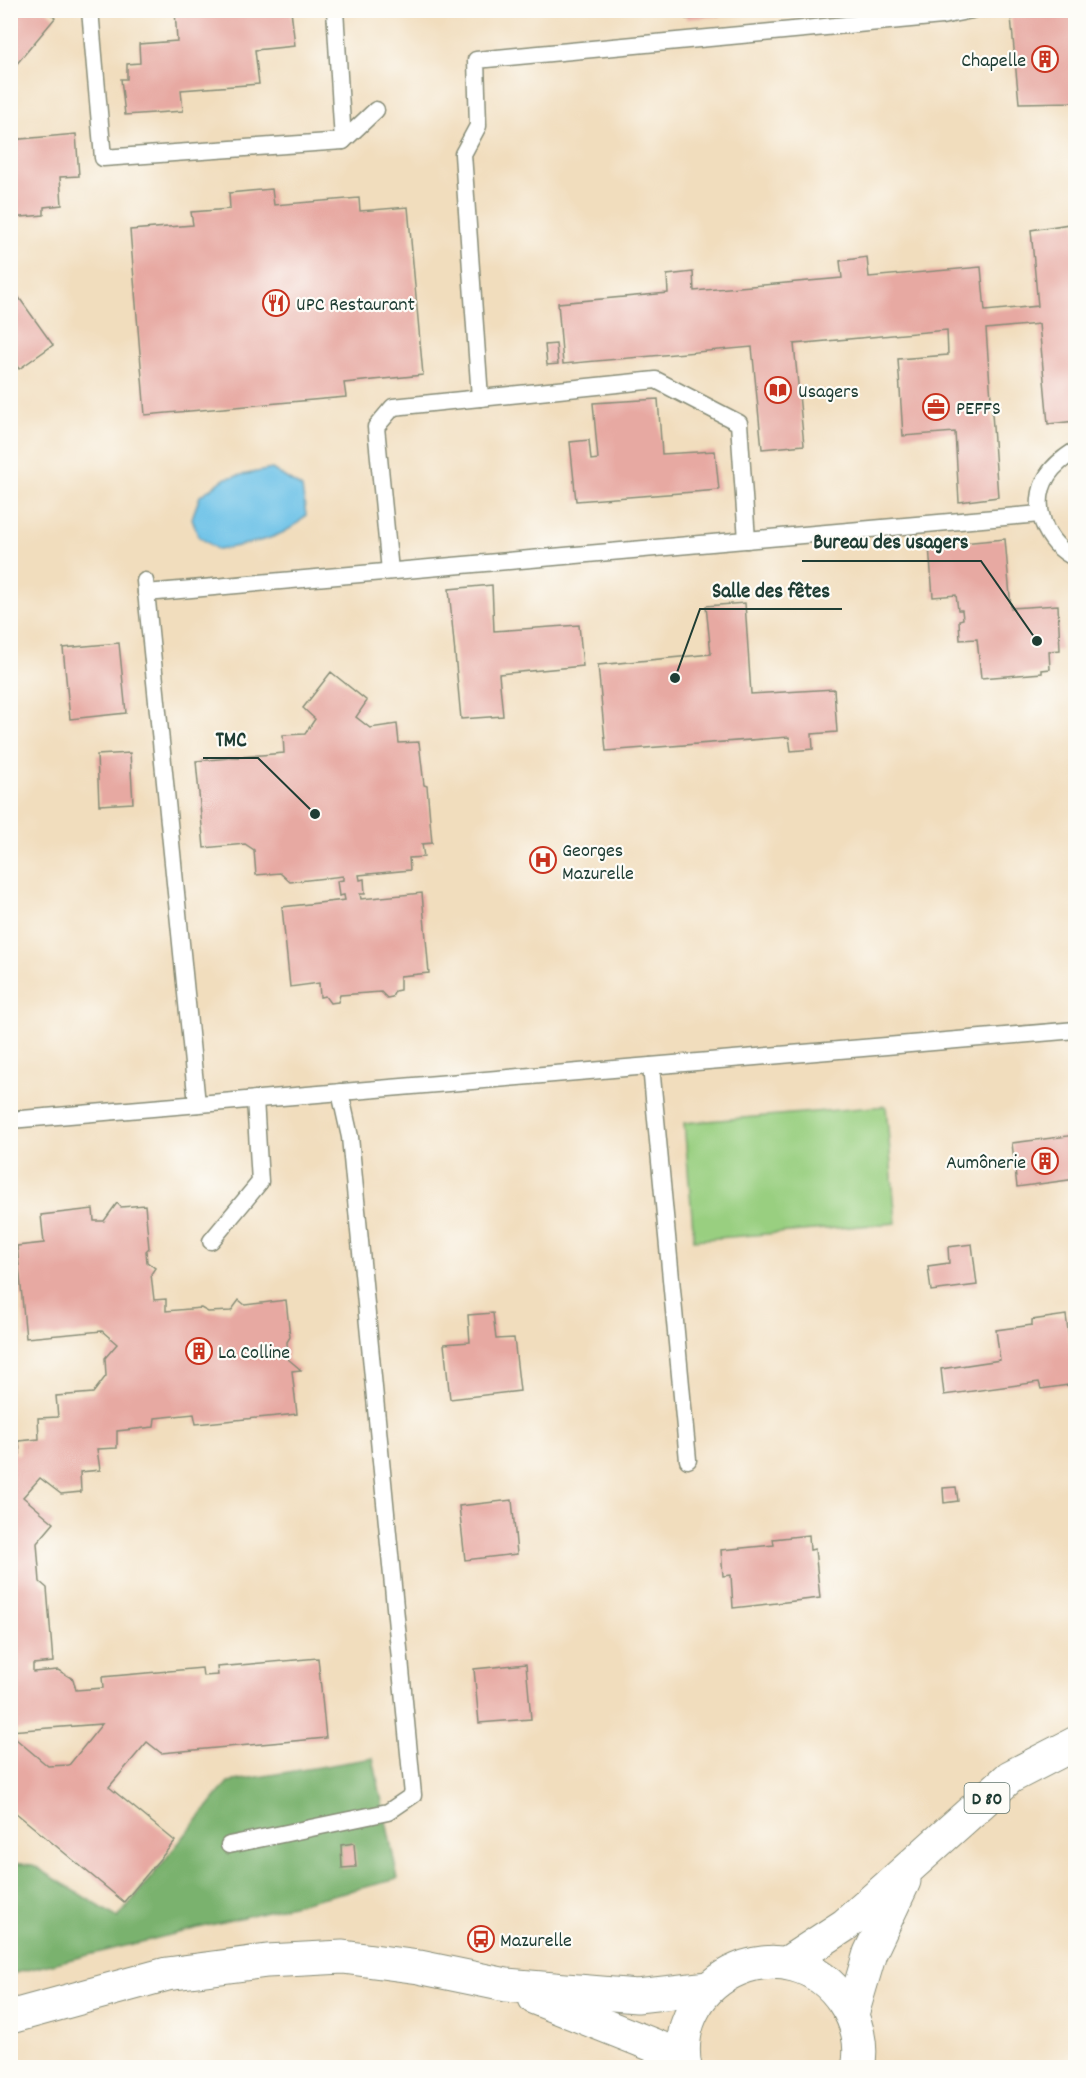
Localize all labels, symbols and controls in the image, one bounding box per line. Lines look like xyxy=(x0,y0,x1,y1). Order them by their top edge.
building icon: Chapelle xyxy=(1030,44,1060,74)
place label: Chapelle xyxy=(961,48,1026,76)
restaurant icon: UPC Restaurant xyxy=(261,288,291,318)
place label: UPC Restaurant xyxy=(296,292,415,320)
library icon: Usagers xyxy=(763,375,793,405)
place label: Usagers xyxy=(798,379,859,407)
office icon: PEFFS xyxy=(921,392,951,422)
place label: PEFFS xyxy=(956,396,1001,424)
callout: Bureau des usagers xyxy=(802,522,981,561)
text: Bureau des usagers xyxy=(813,529,969,559)
callout: Salle des fêtes xyxy=(700,570,842,609)
text: Salle des fêtes xyxy=(712,578,830,608)
callout: TMC xyxy=(203,719,258,758)
text: TMC xyxy=(215,727,247,757)
place label: Georges Mazurelle xyxy=(562,838,634,889)
hospital icon: Georges Mazurelle xyxy=(528,845,558,875)
building icon: Aumônerie xyxy=(1030,1146,1060,1176)
place label: Aumônerie xyxy=(946,1150,1026,1178)
building icon: La Colline xyxy=(184,1336,214,1366)
place label: La Colline xyxy=(218,1340,290,1368)
road number: D 80 xyxy=(964,1783,1010,1813)
bus stop icon: Mazurelle xyxy=(466,1924,496,1954)
place label: Mazurelle xyxy=(500,1928,572,1956)

